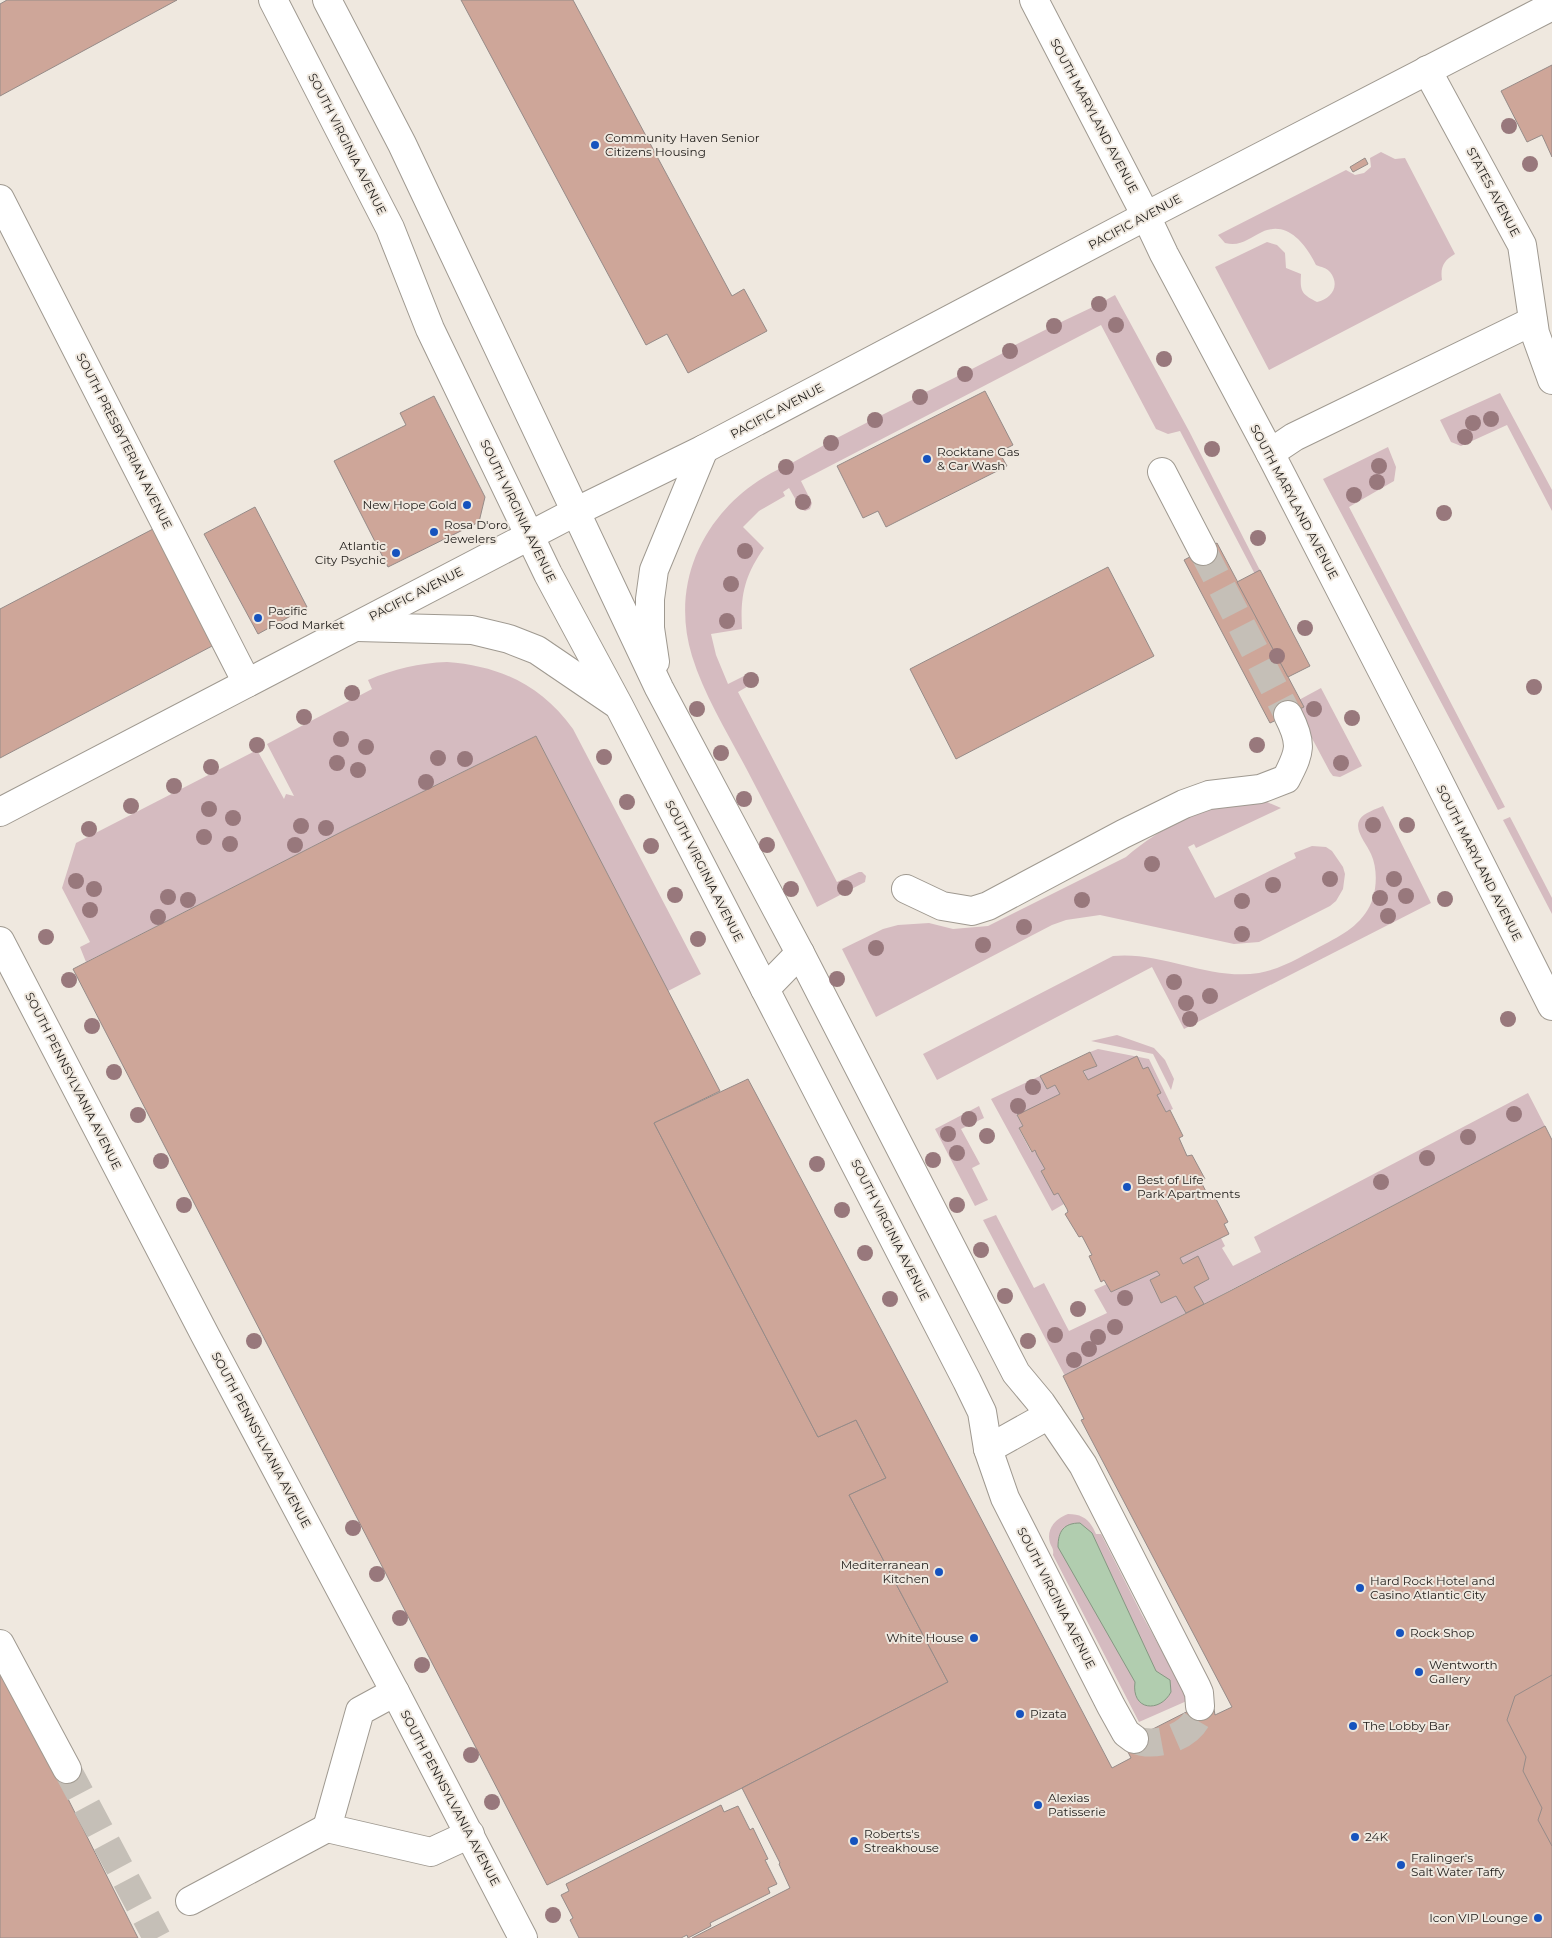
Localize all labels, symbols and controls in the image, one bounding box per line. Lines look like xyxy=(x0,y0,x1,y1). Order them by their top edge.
street label: SOUTH MARYLAND AVENUE xyxy=(1047,36,1142,196)
street label: SOUTH VIRGINIA AVENUE xyxy=(305,71,390,217)
place label: Community Haven Senior Citizens Housing xyxy=(605,130,760,159)
marker: Community Haven Senior Citizens Housing xyxy=(589,139,601,151)
street label: STATES AVENUE xyxy=(1464,145,1523,239)
street label: PACIFIC AVENUE xyxy=(1086,191,1184,252)
street label: SOUTH PRESBYTERIAN AVENUE xyxy=(73,350,176,531)
street label: PACIFIC AVENUE xyxy=(728,380,826,441)
street label: SOUTH MARYLAND AVENUE xyxy=(1247,422,1342,582)
street label: SOUTH VIRGINIA AVENUE xyxy=(477,437,560,585)
place label: Rocktane Gas & Car Wash xyxy=(937,444,1020,473)
marker: Rocktane Gas & Car Wash xyxy=(921,453,933,465)
place label: New Hope Gold xyxy=(362,497,457,512)
marker: New Hope Gold xyxy=(461,499,473,511)
place label: Rosa D'oro Jewelers xyxy=(443,517,508,546)
marker: Rosa D'oro Jewelers xyxy=(428,526,440,538)
place label: Atlantic City Psychic xyxy=(315,538,386,567)
marker: Atlantic City Psychic xyxy=(390,547,402,559)
street label: PACIFIC AVENUE xyxy=(366,563,465,624)
place label: Pacific Food Market xyxy=(268,603,344,632)
marker: Pacific Food Market xyxy=(252,612,264,624)
street label: SOUTH MARYLAND AVENUE xyxy=(1434,782,1525,943)
street label: SOUTH VIRGINIA AVENUE xyxy=(662,798,747,944)
street label: SOUTH PENNSYLVANIA AVENUE xyxy=(22,990,125,1172)
street label: SOUTH VIRGINIA AVENUE xyxy=(848,1157,933,1303)
place label: Best of Life Park Apartments xyxy=(1137,1172,1240,1201)
marker: Best of Life Park Apartments xyxy=(1121,1181,1133,1193)
street label: SOUTH PENNSYLVANIA AVENUE xyxy=(209,1349,314,1530)
street label: SOUTH VIRGINIA AVENUE xyxy=(1014,1525,1099,1671)
place label: Mediterranean Kitchen xyxy=(841,1557,929,1586)
marker: Mediterranean Kitchen xyxy=(933,1566,945,1578)
place label: Hard Rock Hotel and Casino Atlantic City xyxy=(1370,1573,1495,1602)
marker: Hard Rock Hotel and Casino Atlantic City xyxy=(1354,1582,1366,1594)
place label: Rock Shop xyxy=(1410,1625,1474,1640)
marker: Rock Shop xyxy=(1394,1627,1406,1639)
place label: White House xyxy=(886,1630,964,1645)
marker: White House xyxy=(968,1632,980,1644)
place label: Wentworth Gallery xyxy=(1429,1657,1498,1686)
marker: Wentworth Gallery xyxy=(1413,1666,1425,1678)
place label: Pizata xyxy=(1030,1706,1067,1721)
street label: SOUTH PENNSYLVANIA AVENUE xyxy=(398,1707,503,1888)
marker: Pizata xyxy=(1014,1708,1026,1720)
place label: The Lobby Bar xyxy=(1363,1718,1450,1733)
marker: The Lobby Bar xyxy=(1347,1720,1359,1732)
place label: Alexias Patisserie xyxy=(1048,1790,1106,1819)
marker: Alexias Patisserie xyxy=(1032,1799,1044,1811)
place label: Roberts's Streakhouse xyxy=(864,1826,939,1855)
place label: 24K xyxy=(1365,1829,1388,1844)
marker: 24K xyxy=(1349,1831,1361,1843)
marker: Roberts's Streakhouse xyxy=(848,1835,860,1847)
place label: Fralinger's Salt Water Taffy xyxy=(1411,1850,1505,1879)
marker: Fralinger's Salt Water Taffy xyxy=(1395,1859,1407,1871)
place label: Icon VIP Lounge xyxy=(1429,1910,1528,1925)
marker: Icon VIP Lounge xyxy=(1532,1912,1544,1924)

